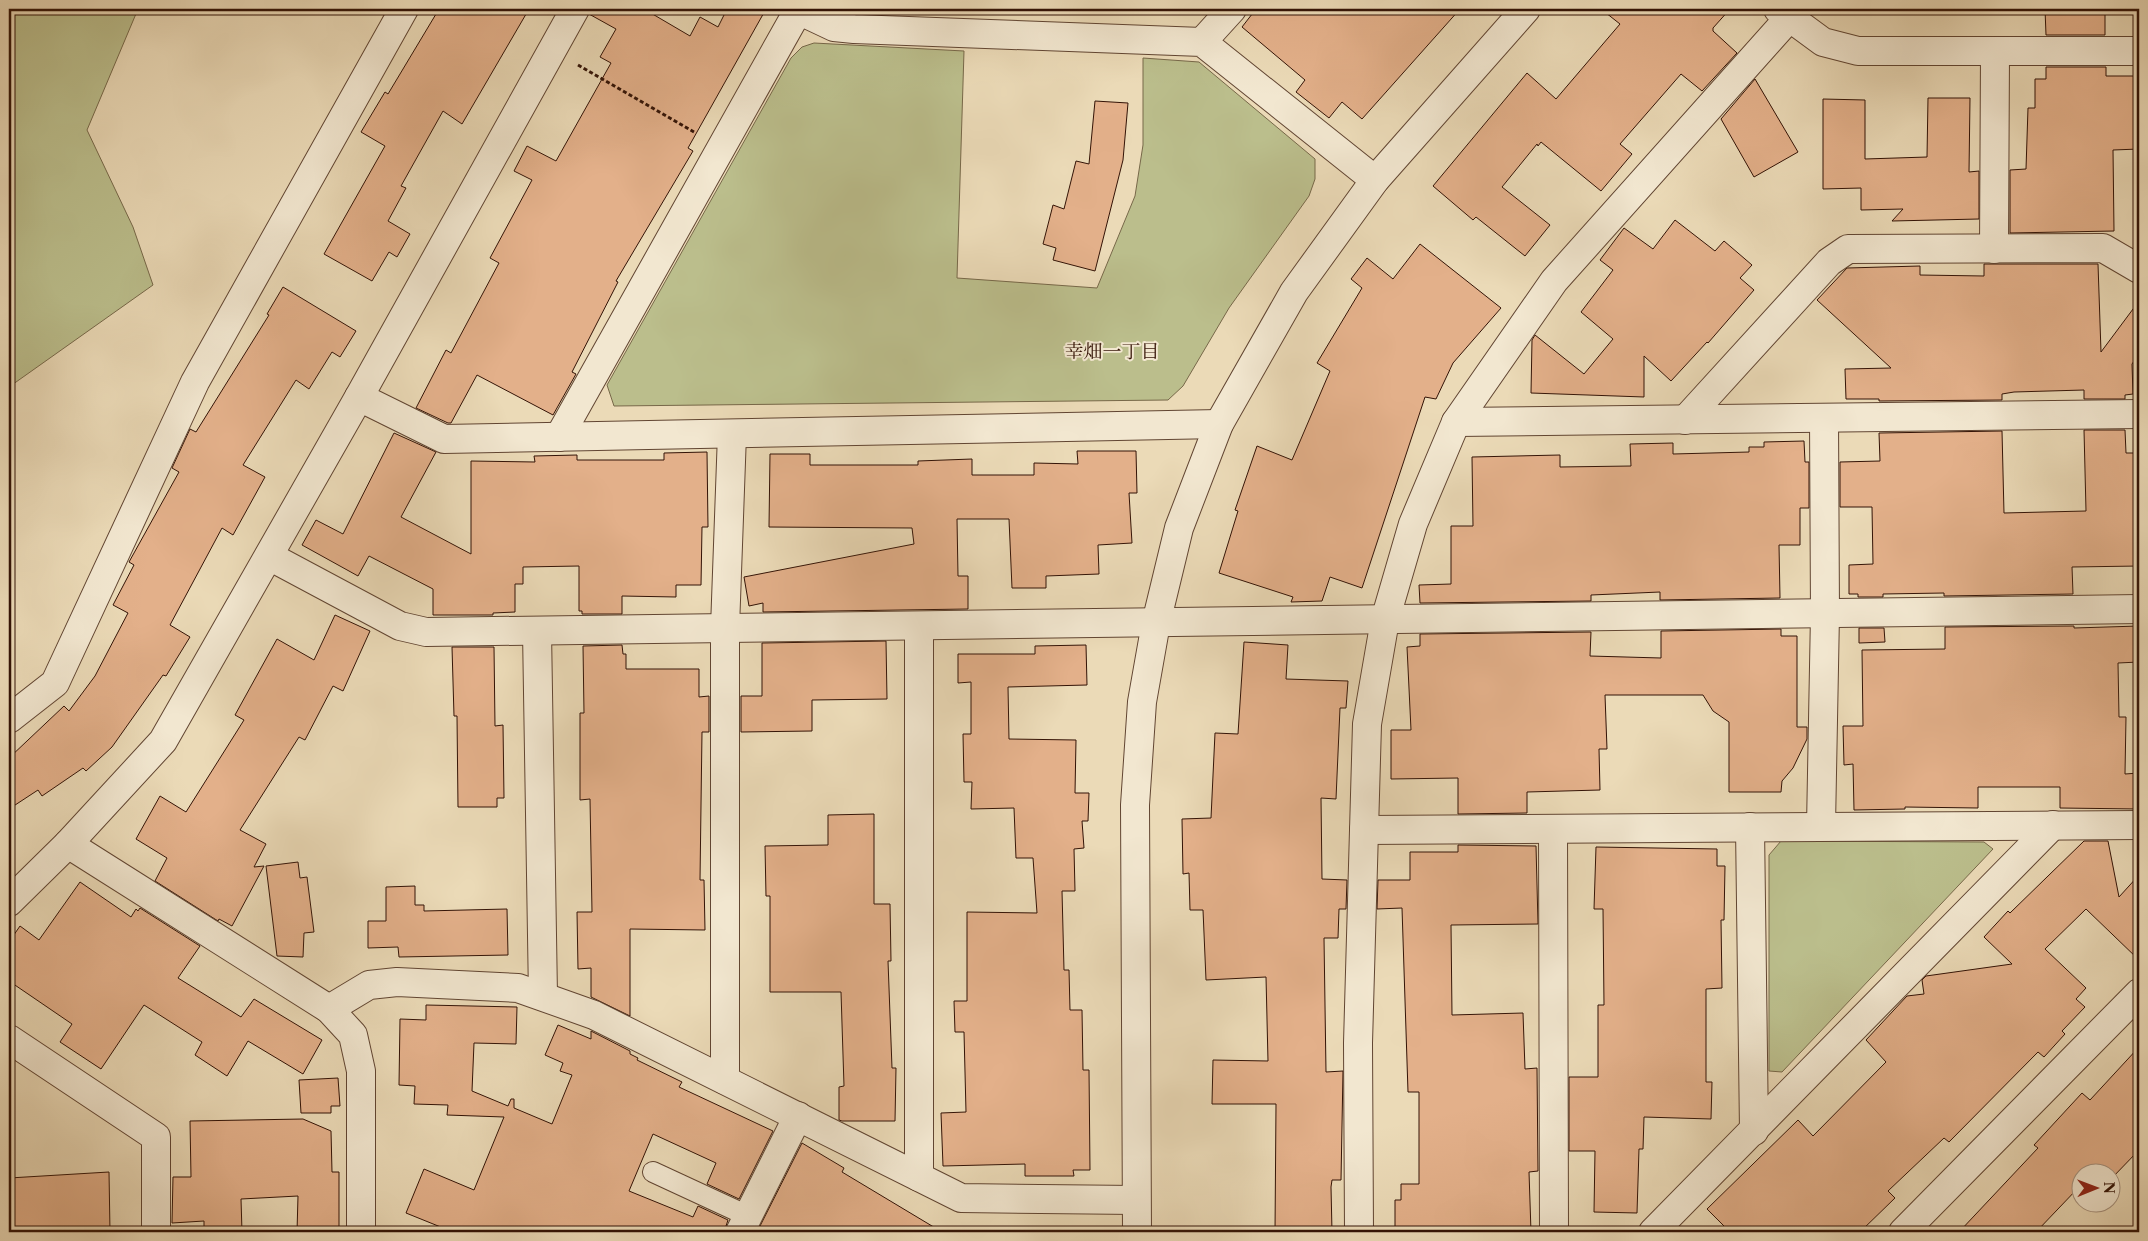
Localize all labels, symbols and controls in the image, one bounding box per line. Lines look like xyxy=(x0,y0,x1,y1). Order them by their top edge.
district label: 幸畑一丁目 xyxy=(1064,340,1160,363)
north arrow xyxy=(2070,1164,2120,1214)
text: N xyxy=(2100,1182,2118,1194)

